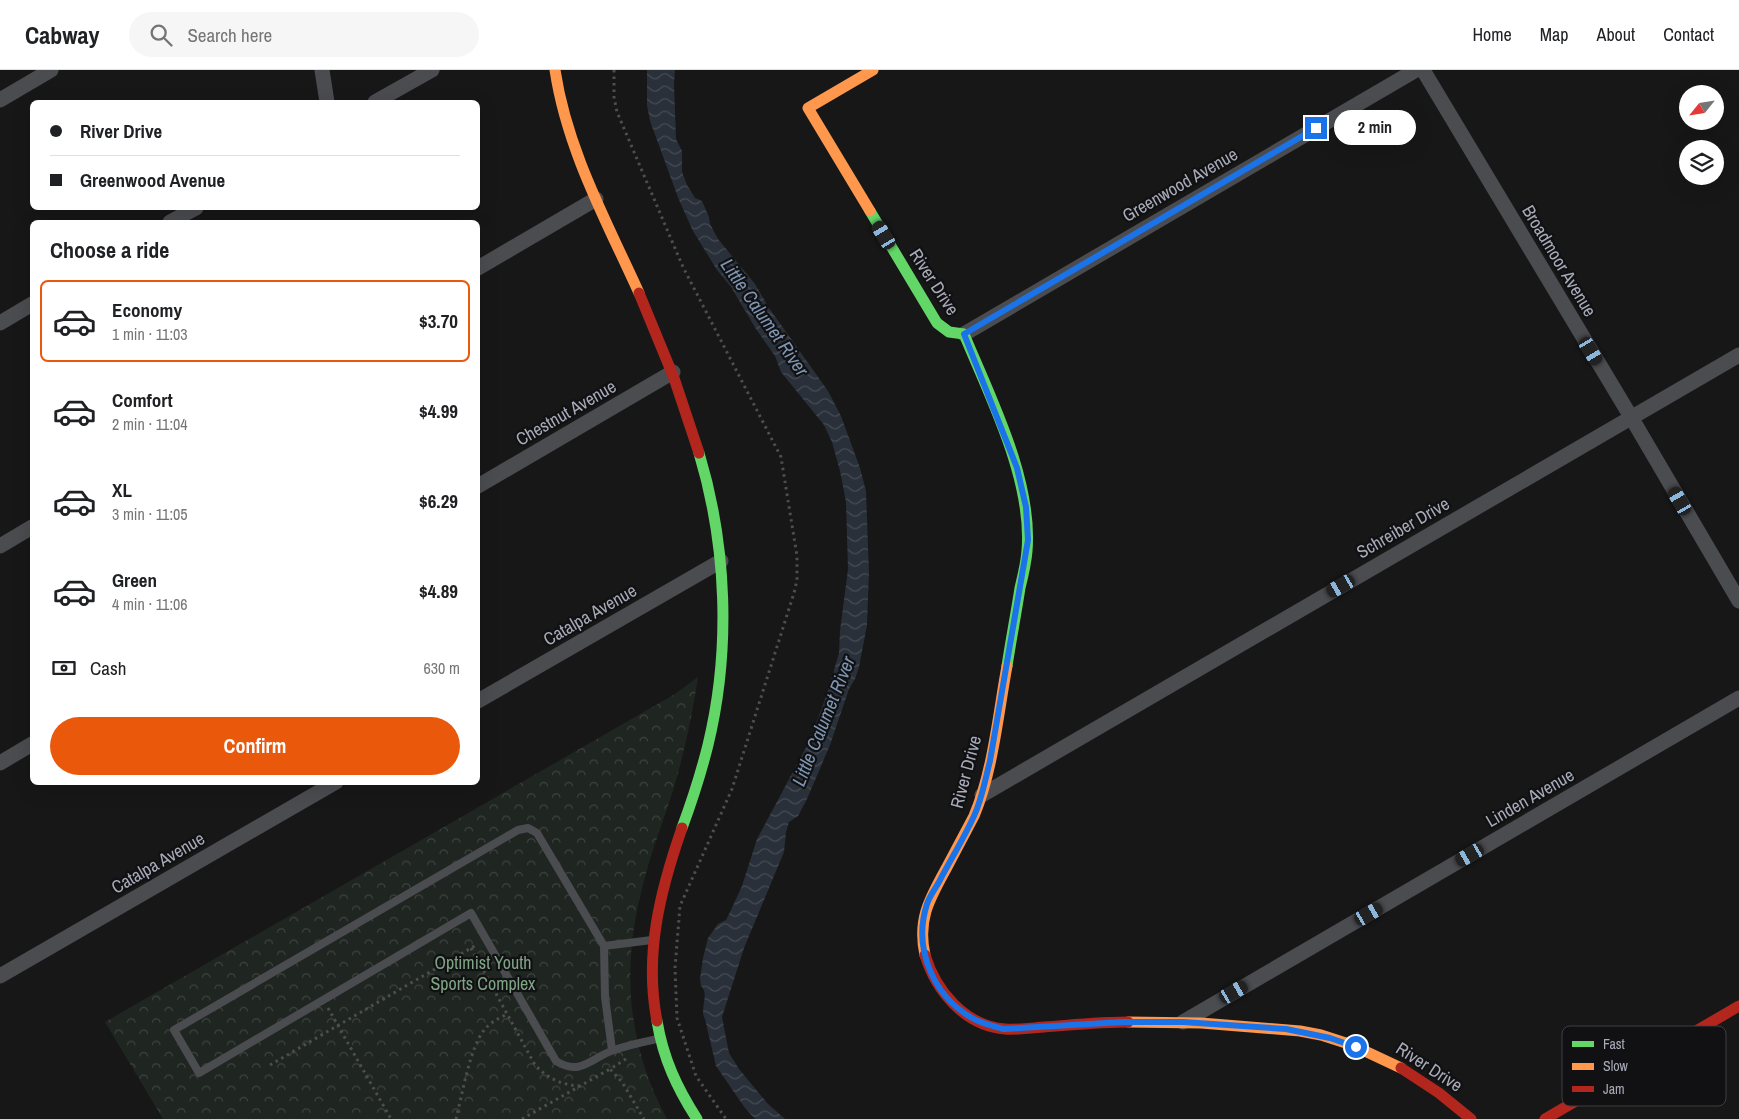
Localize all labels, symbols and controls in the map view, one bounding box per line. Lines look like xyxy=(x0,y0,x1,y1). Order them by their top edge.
search box xyxy=(129,12,479,57)
text: Cabway xyxy=(25,19,99,51)
icon: search xyxy=(147,21,175,49)
text: Search here xyxy=(187,22,272,48)
text: Home xyxy=(1472,22,1512,47)
text: Map xyxy=(1540,22,1569,47)
text: About xyxy=(1597,22,1635,47)
text: Contact xyxy=(1663,22,1714,47)
north arrow xyxy=(1679,85,1724,130)
map controls xyxy=(1679,85,1724,185)
callout: 2 min xyxy=(1334,110,1416,146)
text: 2 min xyxy=(1358,116,1392,138)
route end xyxy=(1305,117,1327,139)
text: River Drive xyxy=(80,118,162,144)
button: layers xyxy=(1679,140,1724,185)
street label: Greenwood Avenue xyxy=(1117,141,1242,228)
text: Greenwood Avenue xyxy=(80,167,225,193)
street label: Broadmoor Avenue xyxy=(1516,200,1603,321)
car xyxy=(869,218,898,252)
text: Choose a ride xyxy=(50,235,169,265)
street label: River Drive xyxy=(904,244,965,320)
water label: Little Calumet River xyxy=(715,253,816,382)
text: Economy xyxy=(112,297,182,323)
icon: car xyxy=(52,299,97,344)
text: $3.70 xyxy=(419,308,458,334)
text: 1 min · 11:03 xyxy=(112,323,188,345)
car xyxy=(1576,334,1605,368)
street label: Chestnut Avenue xyxy=(511,374,621,451)
text: Comfort xyxy=(112,387,173,413)
icon: car xyxy=(52,389,97,434)
text: $4.99 xyxy=(419,398,458,424)
text: 2 min · 11:04 xyxy=(112,413,188,435)
text: XL xyxy=(112,477,132,503)
icon: car xyxy=(52,479,97,524)
car xyxy=(1666,484,1693,518)
text: $6.29 xyxy=(419,488,458,514)
street label: Schreiber Drive xyxy=(1352,491,1454,564)
text: 3 min · 11:05 xyxy=(112,503,188,525)
text: Green xyxy=(112,567,157,593)
icon: car xyxy=(52,569,97,614)
car xyxy=(1324,572,1357,600)
text: $4.89 xyxy=(419,578,458,604)
street label: Catalpa Avenue xyxy=(538,578,641,651)
text: 4 min · 11:06 xyxy=(112,593,188,615)
water label: Little Calumet River xyxy=(785,652,861,790)
icon: cash xyxy=(50,654,78,682)
text: Cash xyxy=(90,655,126,681)
text: 630 m xyxy=(424,657,460,679)
button: Confirm xyxy=(50,717,460,775)
street label: River Drive xyxy=(944,733,987,811)
street label: Linden Avenue xyxy=(1481,762,1579,833)
street label: Catalpa Avenue xyxy=(106,826,209,899)
car xyxy=(1453,841,1486,869)
car xyxy=(1352,900,1385,928)
park label: Optimist Youth Sports Complex xyxy=(431,950,536,996)
car xyxy=(1217,978,1250,1006)
legend xyxy=(1562,1026,1726,1106)
text: Fast xyxy=(1603,1035,1625,1053)
route start xyxy=(1345,1036,1367,1058)
street label: River Drive xyxy=(1391,1036,1467,1097)
text: Slow xyxy=(1603,1057,1629,1075)
text: Jam xyxy=(1603,1080,1625,1098)

